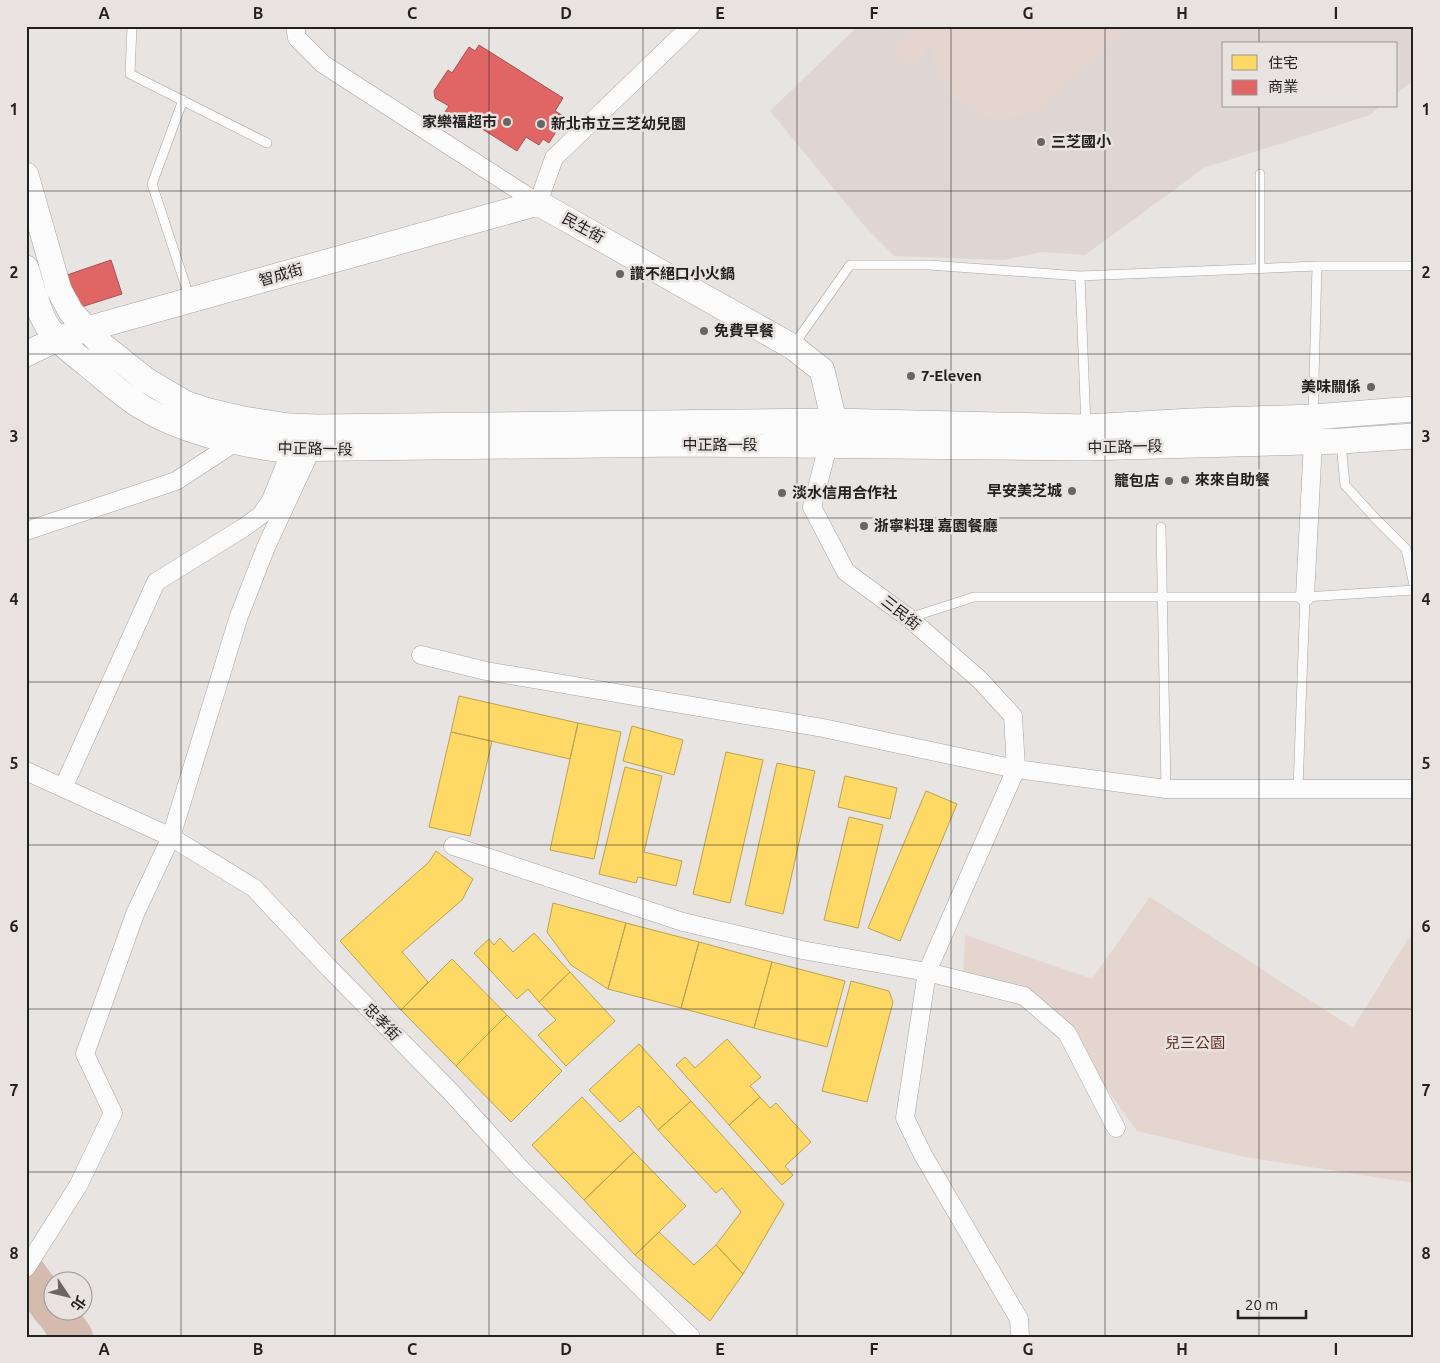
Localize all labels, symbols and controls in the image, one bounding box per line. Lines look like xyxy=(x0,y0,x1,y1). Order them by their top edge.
text: A xyxy=(98,4,110,22)
text: B xyxy=(253,4,263,22)
text: C xyxy=(407,4,417,22)
text: D xyxy=(560,4,572,22)
text: E xyxy=(715,4,725,22)
text: F xyxy=(870,4,879,22)
text: G xyxy=(1022,4,1034,22)
text: H xyxy=(1176,4,1188,22)
text: I xyxy=(1334,4,1338,22)
legend xyxy=(1222,42,1398,108)
text: 住宅 xyxy=(1268,54,1298,71)
text: 商業 xyxy=(1268,78,1298,95)
text: 1 xyxy=(9,100,19,118)
text: 1 xyxy=(1421,100,1431,118)
place label: 家樂福超市 xyxy=(422,113,497,130)
place label: 新北市立三芝幼兒園 xyxy=(551,115,686,132)
marker: 家樂福超市 xyxy=(501,116,513,128)
marker: 新北市立三芝幼兒園 xyxy=(535,118,547,130)
place label: 三芝國小 xyxy=(1051,133,1112,150)
marker: 三芝國小 xyxy=(1035,136,1047,148)
street label: 民生街 xyxy=(559,209,607,246)
street label: 智成街 xyxy=(257,260,305,289)
text: 2 xyxy=(9,263,19,281)
text: 2 xyxy=(1421,263,1431,281)
place label: 讚不絕口小火鍋 xyxy=(630,265,735,282)
marker: 讚不絕口小火鍋 xyxy=(614,268,626,280)
place label: 免費早餐 xyxy=(714,322,774,339)
marker: 免費早餐 xyxy=(698,325,710,337)
place label: 7-Eleven xyxy=(921,367,982,384)
marker: 7-Eleven xyxy=(905,370,917,382)
place label: 美味關係 xyxy=(1301,378,1361,395)
marker: 美味關係 xyxy=(1365,381,1377,393)
text: 3 xyxy=(9,427,19,445)
text: 3 xyxy=(1421,427,1431,445)
street label: 中正路一段 xyxy=(682,436,758,453)
street label: 中正路一段 xyxy=(1087,437,1163,456)
street label: 中正路一段 xyxy=(277,439,353,458)
place label: 來來自助餐 xyxy=(1195,471,1270,488)
place label: 籠包店 xyxy=(1114,472,1159,489)
marker: 來來自助餐 xyxy=(1179,474,1191,486)
marker: 籠包店 xyxy=(1163,475,1175,487)
place label: 早安美芝城 xyxy=(987,482,1062,499)
place label: 淡水信用合作社 xyxy=(792,484,897,501)
marker: 早安美芝城 xyxy=(1066,485,1078,497)
marker: 淡水信用合作社 xyxy=(776,487,788,499)
place label: 浙寧料理 嘉園餐廳 xyxy=(874,517,998,534)
marker: 浙寧料理 嘉園餐廳 xyxy=(858,520,870,532)
text: 4 xyxy=(9,590,19,608)
text: 4 xyxy=(1421,590,1431,608)
street label: 三民街 xyxy=(878,592,924,633)
text: 5 xyxy=(9,754,19,772)
text: 5 xyxy=(1421,754,1431,772)
text: 6 xyxy=(9,917,19,935)
text: 6 xyxy=(1421,917,1431,935)
street label: 忠孝街 xyxy=(361,1000,404,1044)
park label: 兒三公園 xyxy=(1165,1034,1225,1051)
text: 7 xyxy=(9,1081,19,1099)
text: 7 xyxy=(1421,1081,1431,1099)
text: 8 xyxy=(9,1244,19,1262)
text: 8 xyxy=(1421,1244,1431,1262)
north arrow xyxy=(42,1270,92,1320)
scale bar xyxy=(1238,1288,1305,1320)
text: 北 xyxy=(68,1293,89,1314)
text: 20 m xyxy=(1245,1296,1278,1313)
text: A xyxy=(98,1340,110,1358)
text: B xyxy=(253,1340,263,1358)
text: C xyxy=(407,1340,417,1358)
text: D xyxy=(560,1340,572,1358)
text: E xyxy=(715,1340,725,1358)
text: F xyxy=(870,1340,879,1358)
text: G xyxy=(1022,1340,1034,1358)
text: H xyxy=(1176,1340,1188,1358)
text: I xyxy=(1334,1340,1338,1358)

